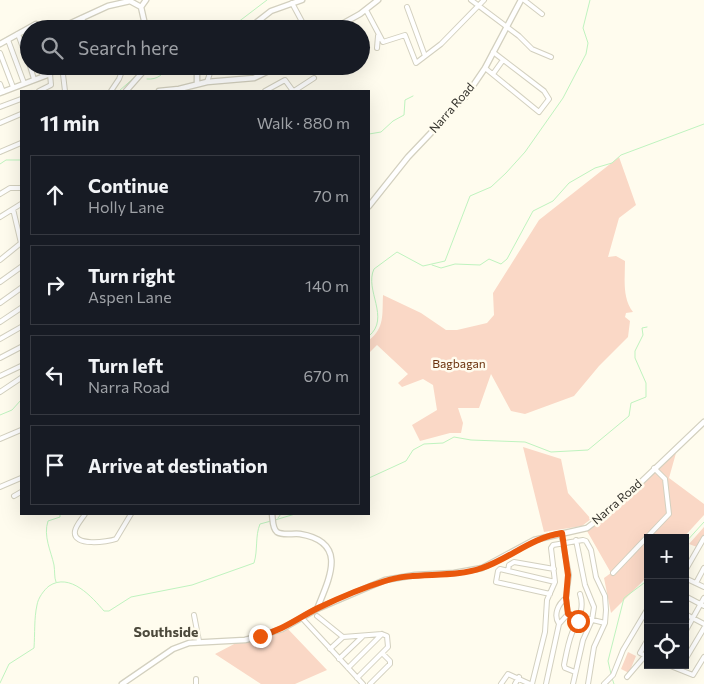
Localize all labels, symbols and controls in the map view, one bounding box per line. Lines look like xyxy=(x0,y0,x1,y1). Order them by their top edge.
search box xyxy=(20,20,370,75)
icon: search xyxy=(38,34,66,62)
text: Search here xyxy=(78,36,178,59)
street label: Narra Road xyxy=(426,80,477,135)
text: 11 min xyxy=(40,110,99,135)
text: Walk · 880 m xyxy=(257,113,350,132)
text: Continue xyxy=(88,174,168,197)
icon: ahead xyxy=(41,181,69,209)
text: 70 m xyxy=(313,186,349,205)
text: Holly Lane xyxy=(88,197,164,216)
text: Turn right xyxy=(88,264,175,287)
icon: right xyxy=(41,271,69,299)
text: 140 m xyxy=(305,276,349,295)
text: Aspen Lane xyxy=(88,287,172,306)
text: Turn left xyxy=(88,354,163,377)
park label: Bagbagan xyxy=(432,356,486,370)
icon: left xyxy=(41,361,69,389)
text: 670 m xyxy=(303,366,349,385)
text: Narra Road xyxy=(88,377,170,396)
icon: arrive xyxy=(41,451,69,479)
text: Arrive at destination xyxy=(88,454,268,477)
street label: Narra Road xyxy=(589,476,644,527)
map controls xyxy=(644,534,689,669)
button: + xyxy=(644,534,689,579)
button: − xyxy=(644,579,689,624)
route start xyxy=(567,610,590,633)
district label: Southside xyxy=(134,623,198,640)
button: locate xyxy=(644,624,689,669)
route end xyxy=(249,625,272,648)

